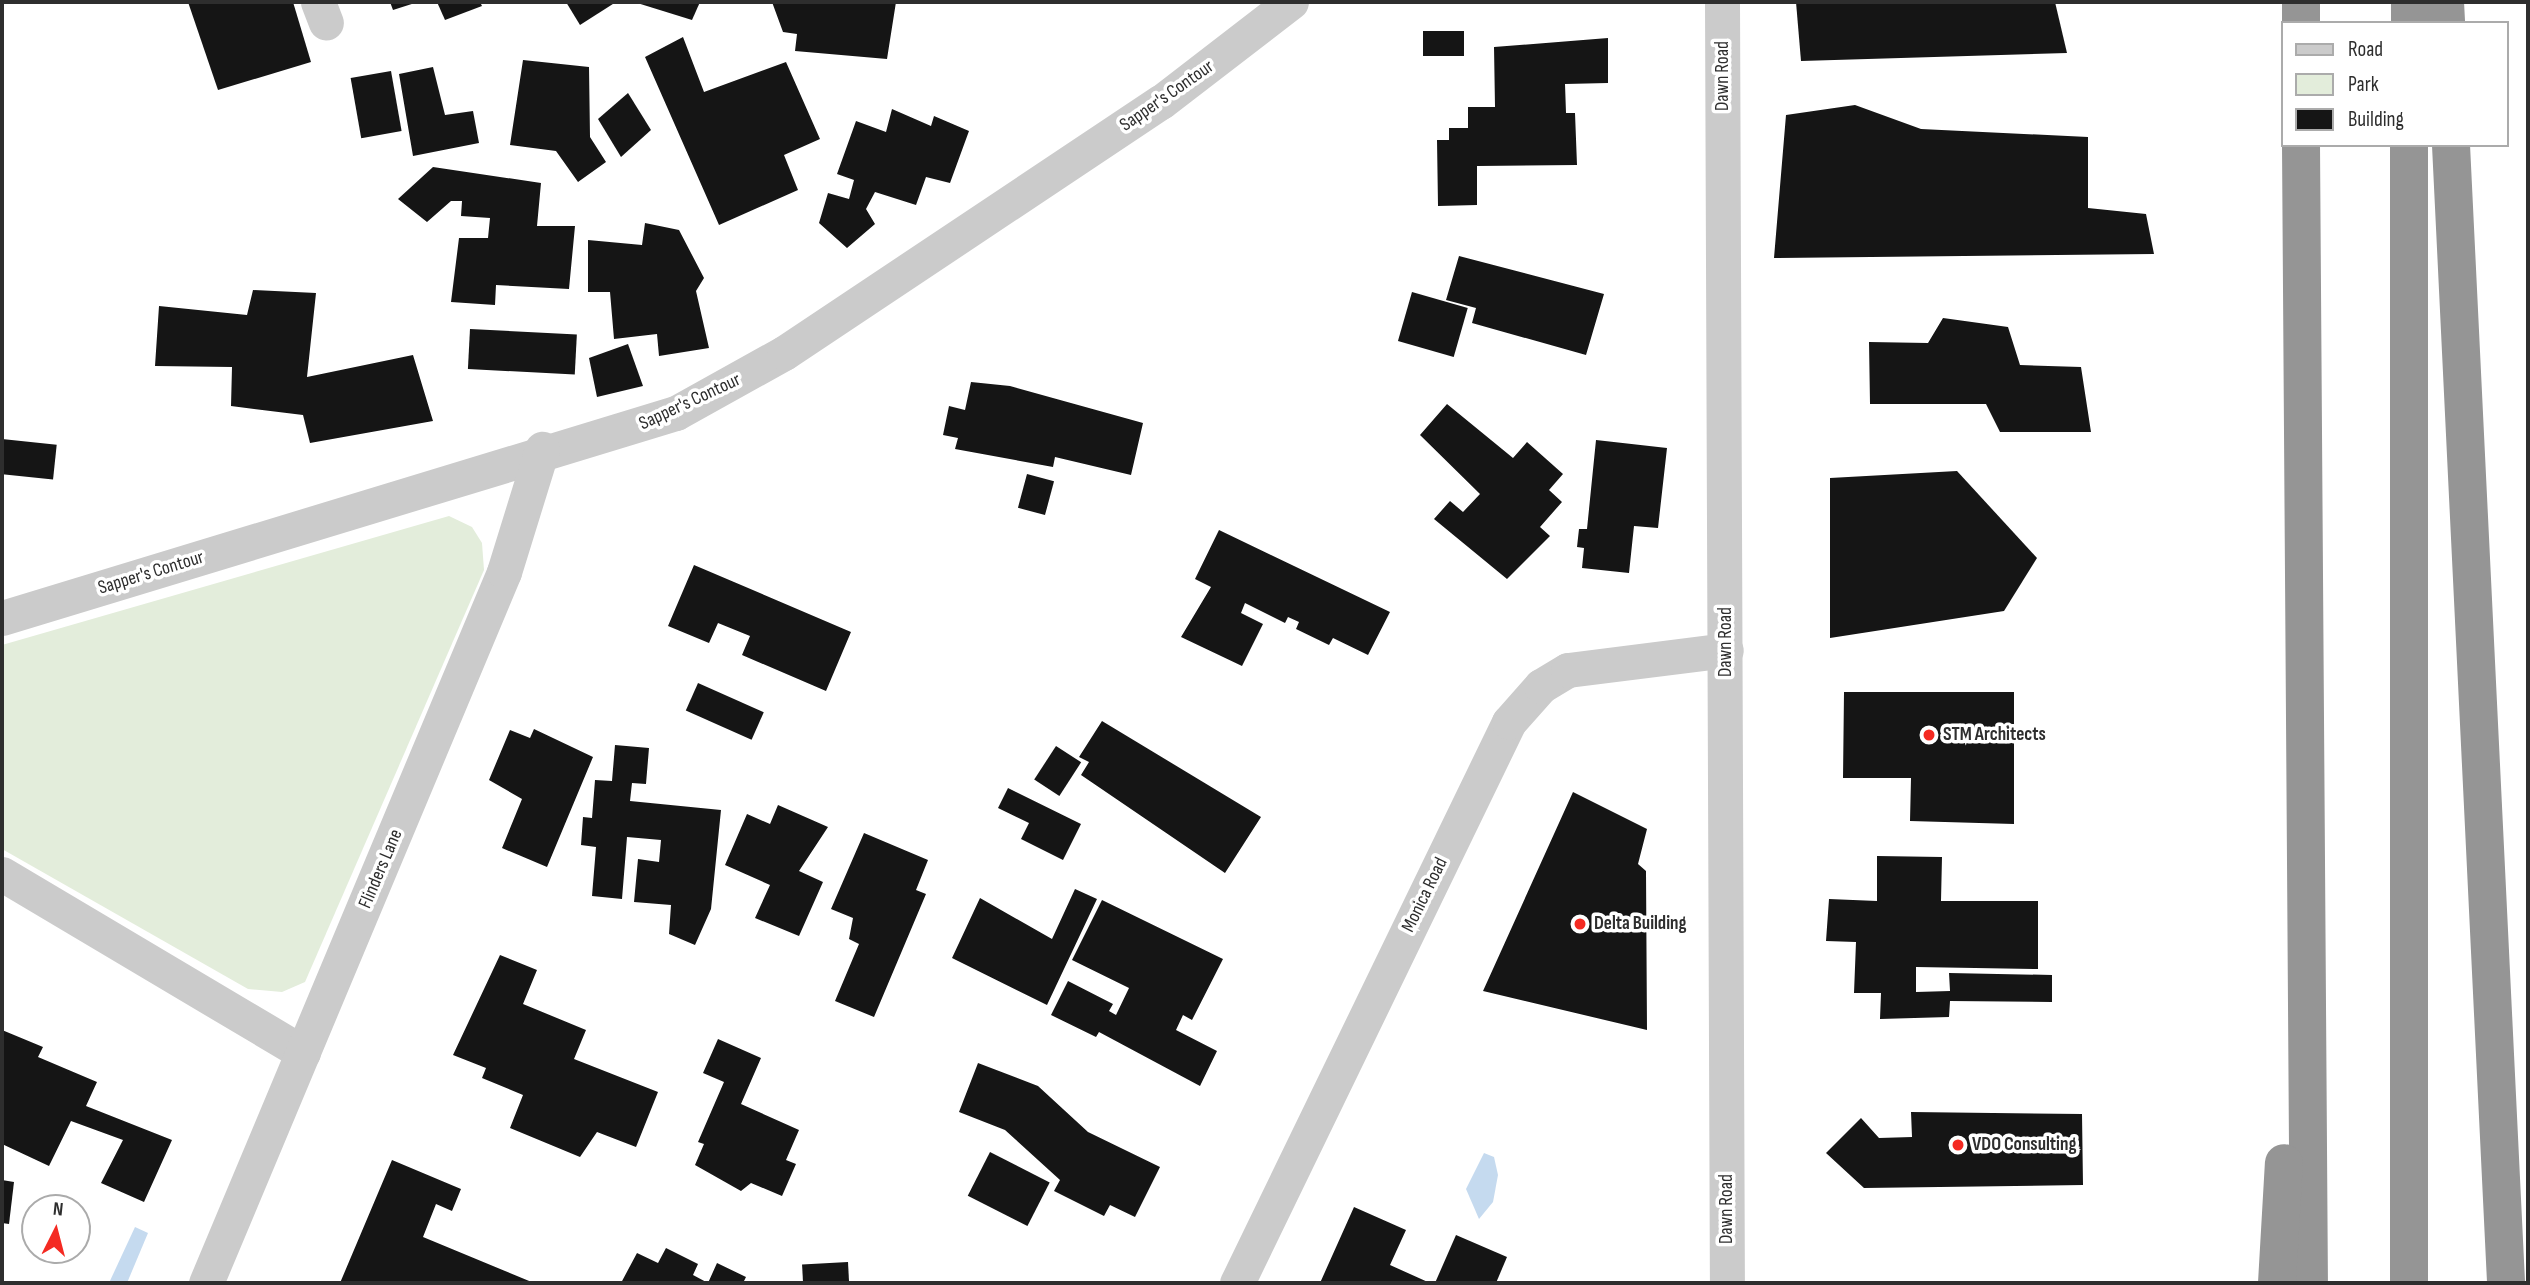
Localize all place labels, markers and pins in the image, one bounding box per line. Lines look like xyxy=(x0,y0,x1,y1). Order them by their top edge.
place label: STM Architects xyxy=(1943,724,2046,746)
marker: STM Architects xyxy=(1921,727,1937,743)
place label: Delta Building xyxy=(1594,913,1686,935)
marker: Delta Building xyxy=(1572,916,1588,932)
place label: VDO Consulting xyxy=(1972,1134,2076,1156)
marker: VDO Consulting xyxy=(1950,1137,1966,1153)

